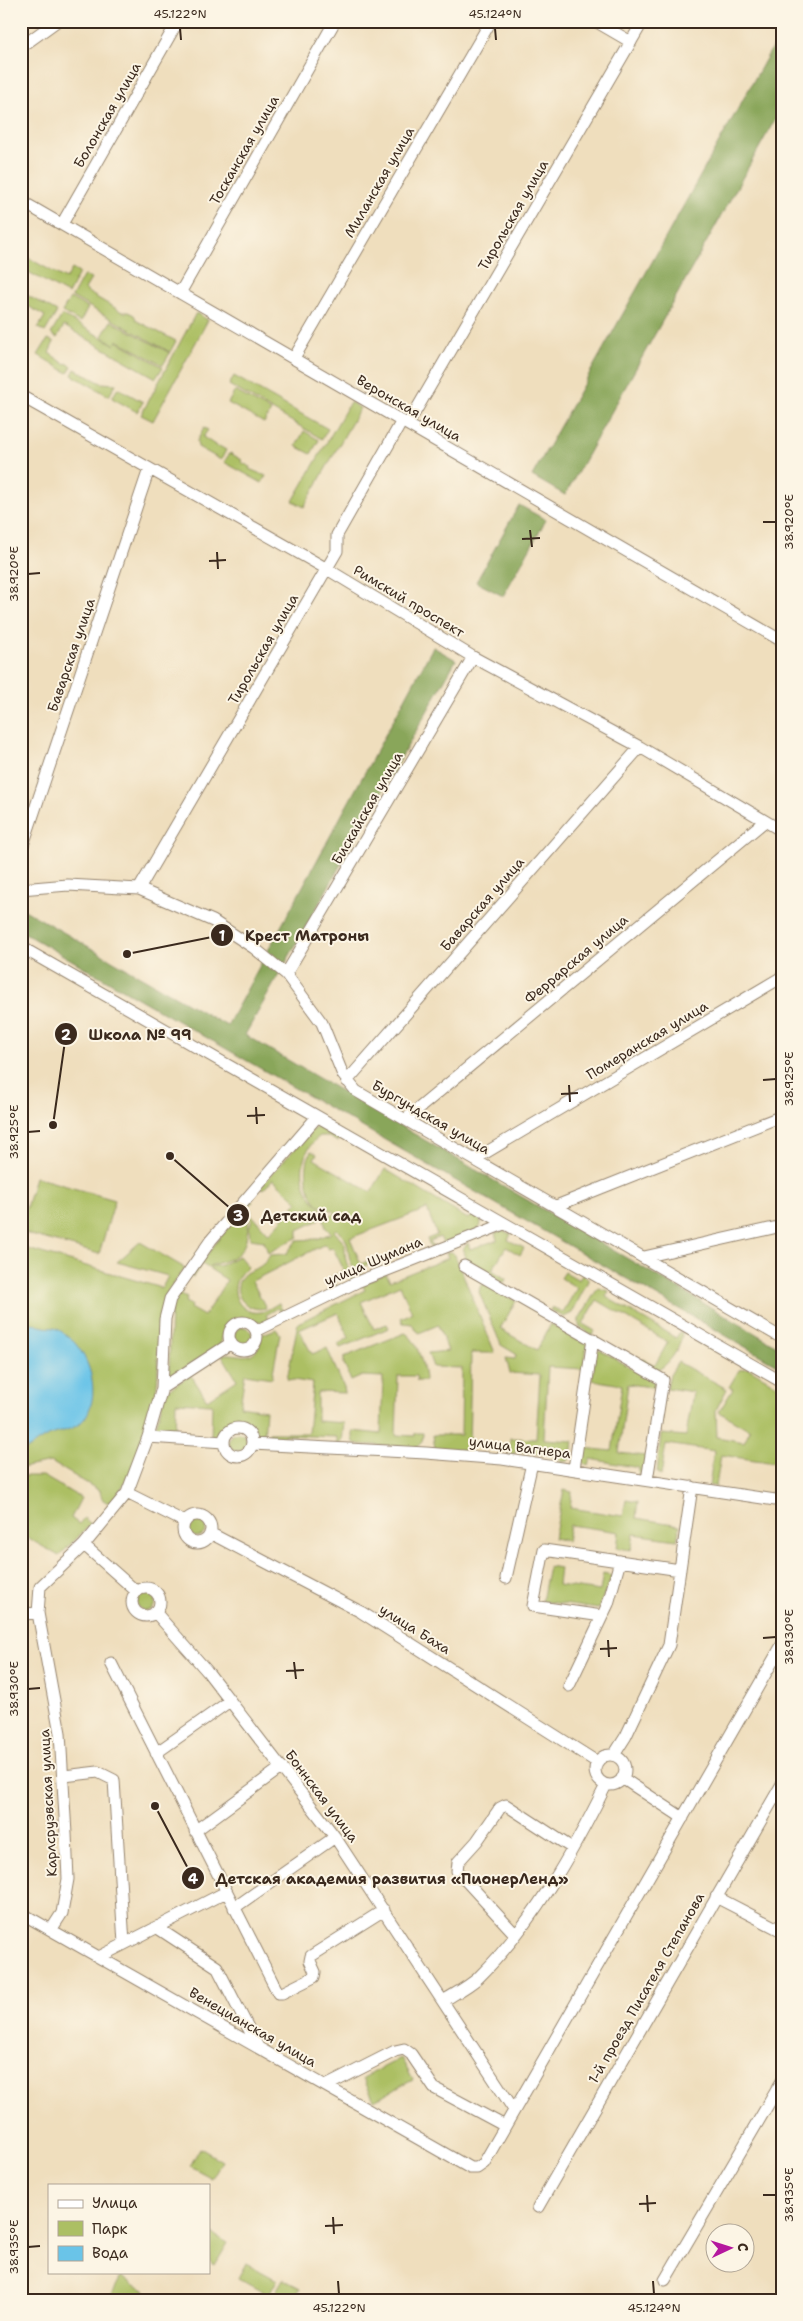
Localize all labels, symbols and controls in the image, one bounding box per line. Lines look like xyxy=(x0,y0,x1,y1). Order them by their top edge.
text: 45.122°N xyxy=(153,6,207,22)
text: 45.124°N xyxy=(468,6,522,22)
street label: Болонская улица xyxy=(69,59,145,171)
street label: Тосканская улица xyxy=(205,92,283,208)
street label: Миланская улица xyxy=(340,123,418,241)
street label: Тирольская улица xyxy=(474,156,552,274)
street label: Веронская улица xyxy=(353,371,465,445)
text: 38.920°E xyxy=(781,494,797,550)
text: 38.920°E xyxy=(6,546,22,602)
street label: Римский проспект xyxy=(350,561,469,642)
street label: Тирольская улица xyxy=(224,590,302,708)
street label: Баварская улица xyxy=(43,595,99,714)
street label: Бискайская улица xyxy=(327,748,407,868)
street label: Баварская улица xyxy=(436,853,528,955)
street label: Феррарская улица xyxy=(520,910,632,1008)
callout: Крест Матроны xyxy=(209,920,379,950)
text: 1 xyxy=(219,926,226,946)
text: Крест Матроны xyxy=(245,926,369,946)
street label: Померанская улица xyxy=(583,996,711,1083)
callout: Школа № 99 xyxy=(53,1019,201,1049)
text: 2 xyxy=(61,1025,72,1045)
text: Школа № 99 xyxy=(89,1025,191,1045)
text: 38.925°E xyxy=(781,1052,797,1107)
street label: Бургундская улица xyxy=(369,1076,493,1158)
text: 38.925°E xyxy=(6,1105,22,1160)
callout: Детский сад xyxy=(225,1200,371,1230)
text: 3 xyxy=(233,1206,243,1226)
text: Детский сад xyxy=(261,1206,362,1226)
street label: улица Шумана xyxy=(321,1232,425,1290)
street label: улица Вагнера xyxy=(468,1432,572,1462)
street label: улица Баха xyxy=(376,1600,454,1658)
text: 38.930°E xyxy=(781,1609,797,1665)
text: 38.930°E xyxy=(6,1661,22,1717)
street label: Карлсруэвская улица xyxy=(35,1728,61,1877)
street label: Боннская улица xyxy=(281,1746,363,1846)
callout: Детская академия развития «ПионерЛенд» xyxy=(180,1863,578,1893)
text: 4 xyxy=(188,1869,199,1889)
text: Детская академия развития «ПионерЛенд» xyxy=(216,1869,568,1889)
street label: 1-й проезд Писателя Степанова xyxy=(584,1889,708,2087)
street label: Венецианская улица xyxy=(186,1983,320,2071)
text: 38.935°E xyxy=(781,2168,797,2222)
legend xyxy=(48,2184,210,2274)
text: Улица xyxy=(92,2193,138,2213)
text: Парк xyxy=(92,2219,128,2239)
text: 38.935°E xyxy=(6,2220,22,2274)
north arrow xyxy=(706,2224,756,2274)
text: С xyxy=(734,2242,752,2252)
text: Вода xyxy=(92,2243,129,2263)
text: 45.122°N xyxy=(312,2300,366,2316)
text: 45.124°N xyxy=(627,2300,681,2316)

